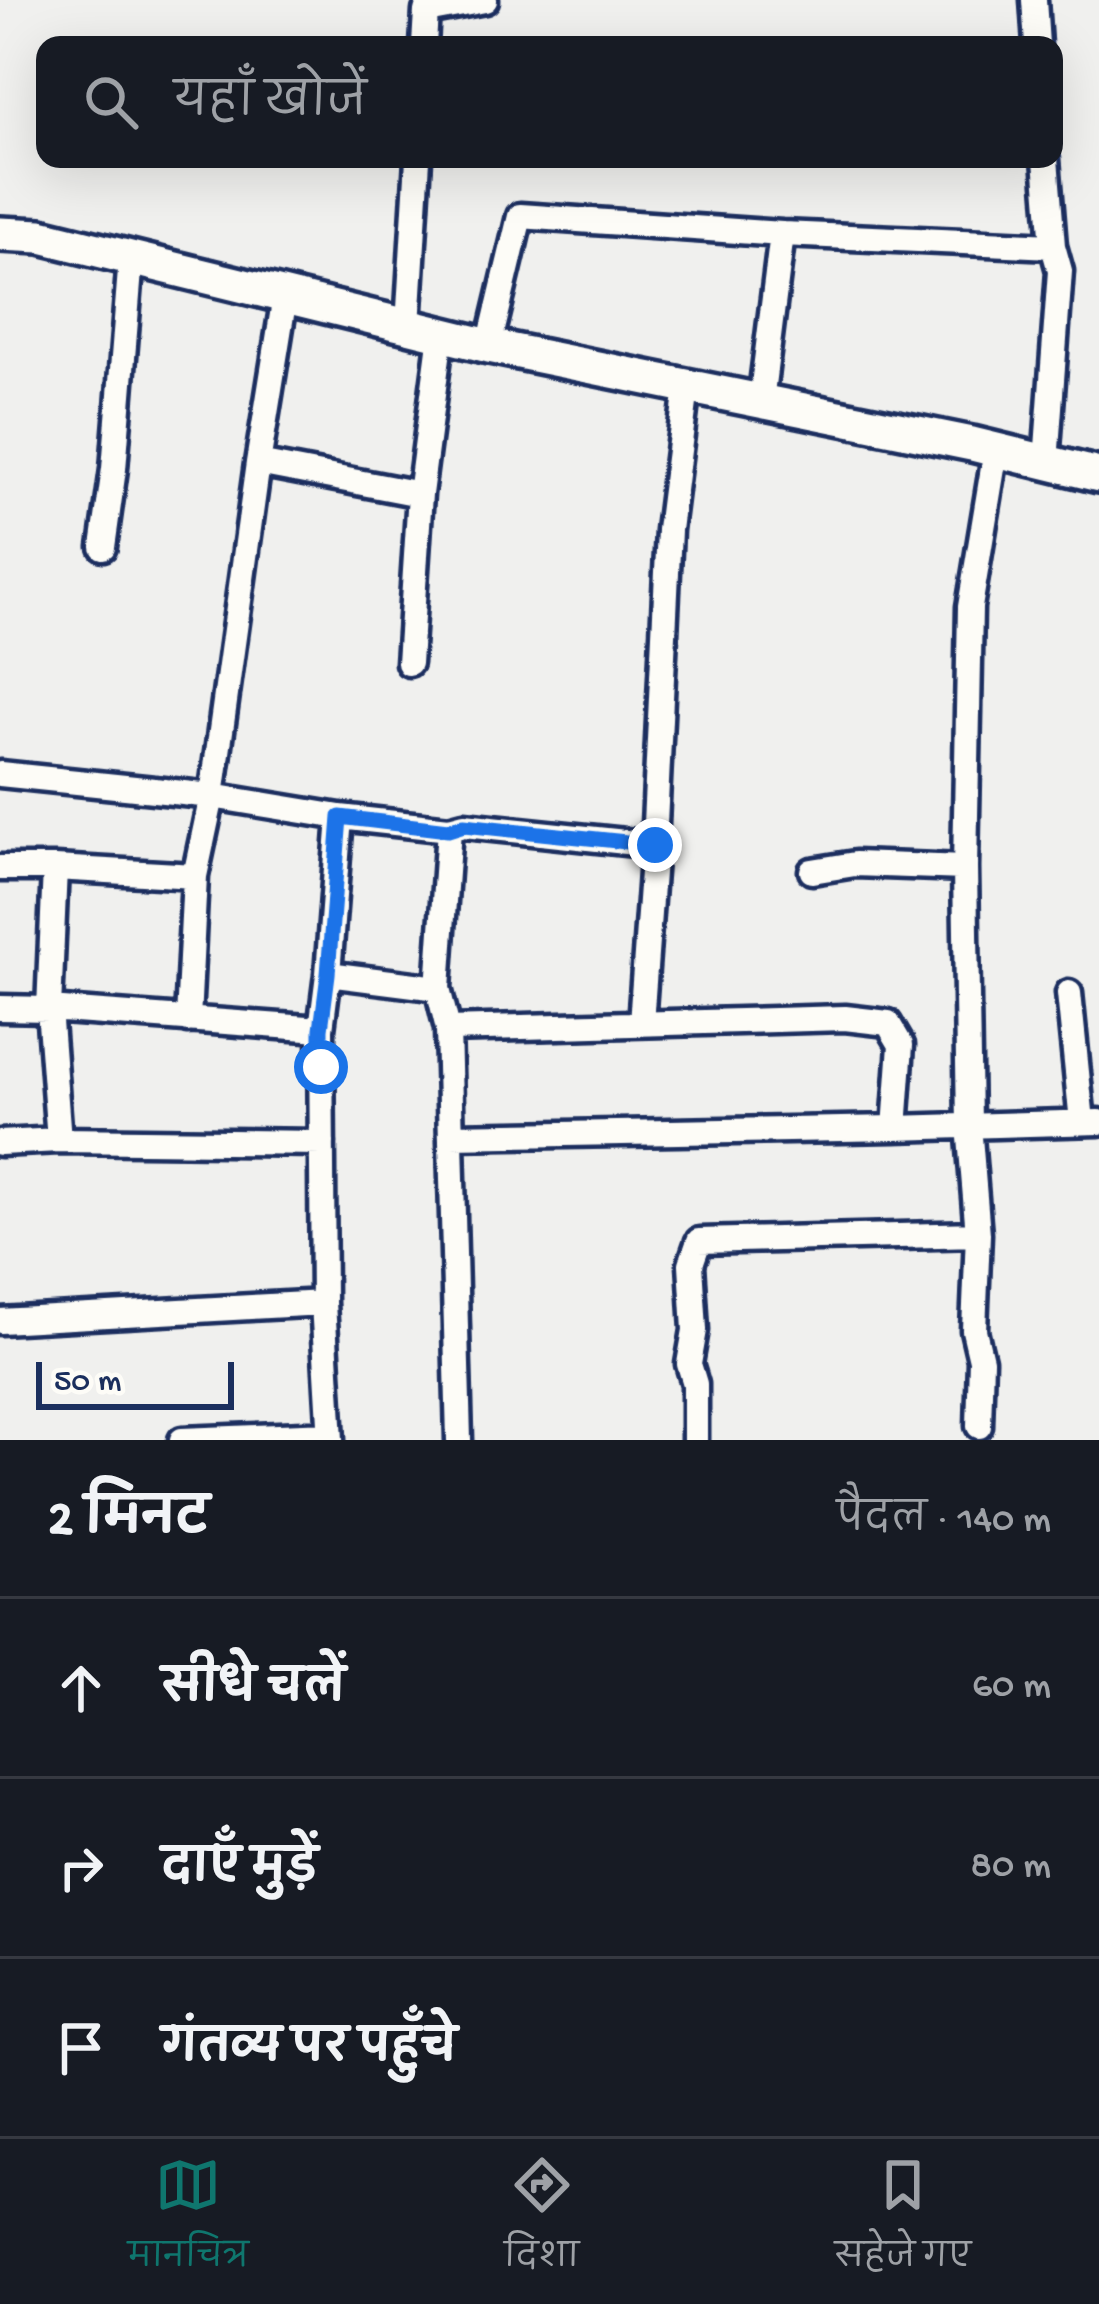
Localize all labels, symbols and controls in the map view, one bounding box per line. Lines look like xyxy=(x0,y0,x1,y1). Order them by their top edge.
search box xyxy=(36,36,1063,168)
icon: search xyxy=(78,69,144,135)
text: यहाँ खोजें xyxy=(174,79,367,132)
route end xyxy=(628,818,682,872)
route start xyxy=(294,1040,348,1094)
scale bar xyxy=(36,1356,234,1409)
text: 50 m xyxy=(54,1364,121,1402)
text: 2 मिनट xyxy=(48,1493,209,1553)
text: पैदल · 140 m xyxy=(837,1499,1051,1545)
icon: ahead xyxy=(48,1655,114,1721)
text: सीधे चलें xyxy=(162,1665,345,1718)
text: 60 m xyxy=(972,1665,1051,1711)
icon: right xyxy=(48,1835,114,1901)
text: दाएँ मुड़ें xyxy=(162,1845,318,1898)
text: 80 m xyxy=(971,1845,1051,1891)
icon: arrive xyxy=(48,2015,114,2081)
text: गंतव्य पर पहुँचे xyxy=(162,2025,457,2078)
tab: मानचित्र xyxy=(128,2152,249,2291)
tab: दिशा xyxy=(504,2152,579,2291)
tab: सहेजे गए xyxy=(835,2152,971,2291)

